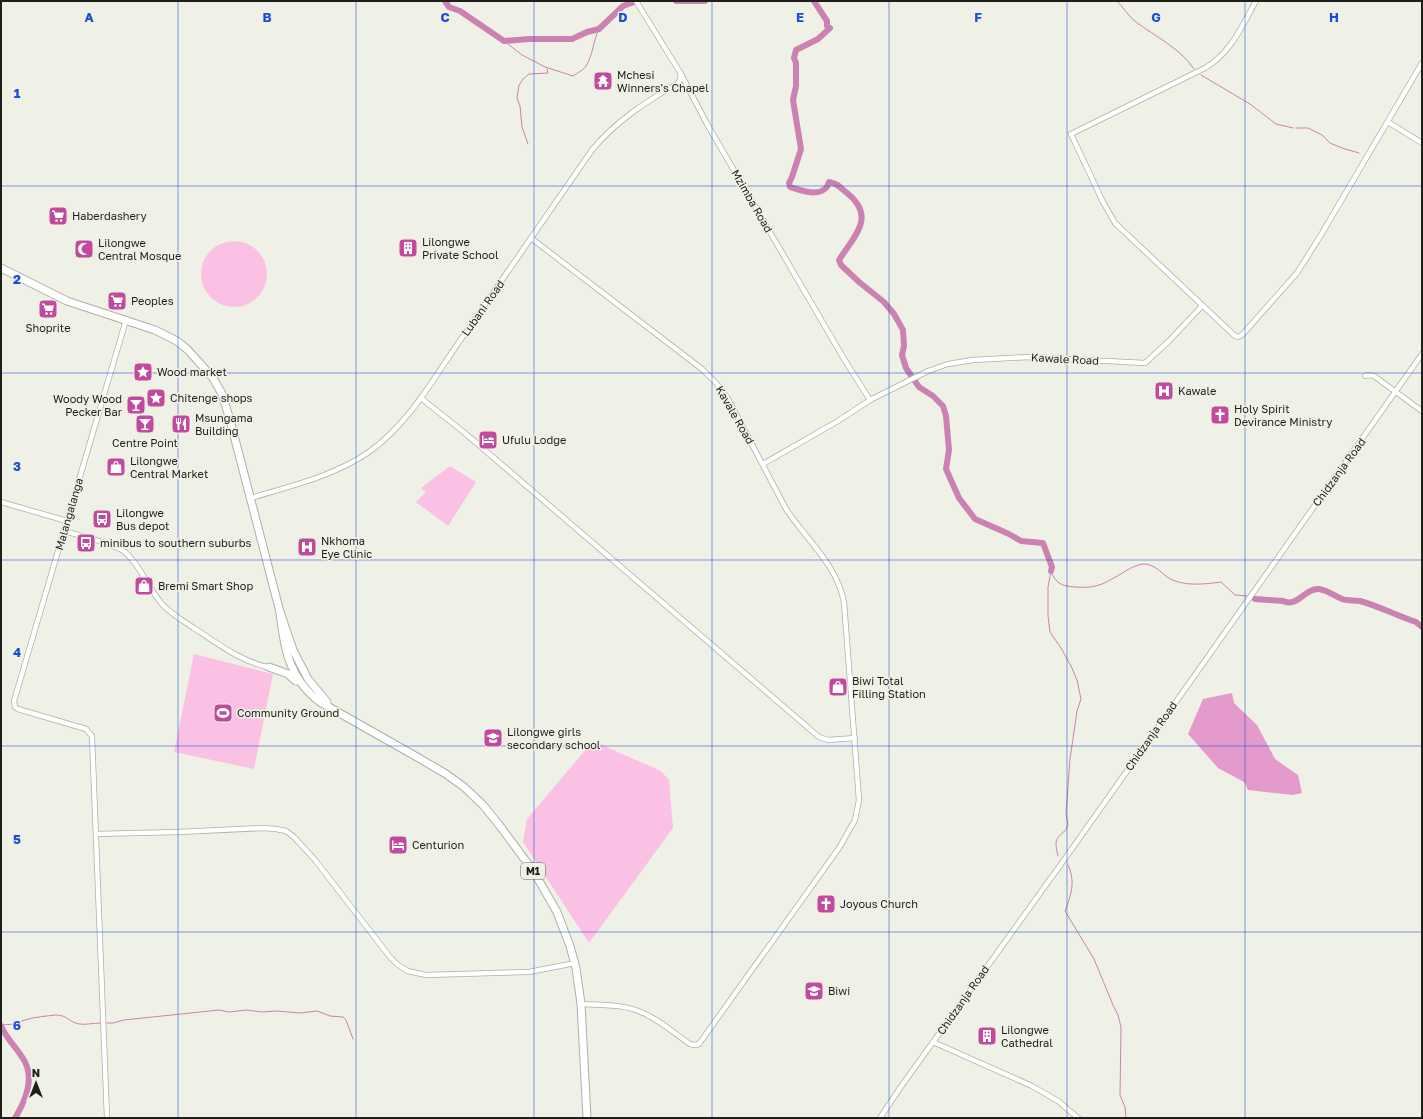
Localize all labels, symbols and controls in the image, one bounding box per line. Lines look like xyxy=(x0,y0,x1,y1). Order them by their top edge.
text: A xyxy=(84,9,94,25)
text: B xyxy=(262,9,272,25)
text: C xyxy=(440,9,450,25)
text: D xyxy=(618,9,628,25)
text: E xyxy=(796,9,804,25)
text: F xyxy=(974,9,982,25)
text: G xyxy=(1151,9,1161,25)
text: H xyxy=(1329,9,1339,25)
place label: Mchesi Winners's Chapel xyxy=(617,68,709,94)
temple icon: Mchesi Winners's Chapel xyxy=(592,70,614,92)
text: 1 xyxy=(14,85,21,101)
street label: Mzimba Road xyxy=(729,167,776,235)
supermarket icon: Haberdashery xyxy=(47,205,69,227)
place label: Haberdashery xyxy=(72,209,147,222)
place label: Lilongwe Private School xyxy=(422,235,499,261)
place label: Lilongwe Central Mosque xyxy=(98,236,181,262)
building icon: Lilongwe Private School xyxy=(397,237,419,259)
mosque icon: Lilongwe Central Mosque xyxy=(73,238,95,260)
text: 2 xyxy=(13,271,21,287)
street label: Lubani Road xyxy=(459,277,507,338)
supermarket icon: Peoples xyxy=(106,290,128,312)
place label: Peoples xyxy=(131,294,174,307)
supermarket icon: Shoprite xyxy=(37,298,59,320)
place label: Shoprite xyxy=(25,321,71,334)
street label: Kawale Road xyxy=(1031,350,1099,367)
place icon: Wood market xyxy=(132,361,154,383)
place label: Wood market xyxy=(157,365,227,378)
hospital icon: Kawale xyxy=(1153,380,1175,402)
street label: Kavale Road xyxy=(714,383,757,446)
place label: Kawale xyxy=(1178,384,1216,397)
place icon: Chitenge shops xyxy=(145,387,167,409)
place label: Chitenge shops xyxy=(170,391,253,404)
place label: Woody Wood Pecker Bar xyxy=(53,392,123,418)
bar icon: Woody Wood Pecker Bar xyxy=(125,394,147,416)
place label: Holy Spirit Devirance Ministry xyxy=(1234,402,1332,428)
church icon: Holy Spirit Devirance Ministry xyxy=(1209,404,1231,426)
place label: Msungama Building xyxy=(195,411,253,437)
bar icon: Centre Point xyxy=(134,413,156,435)
restaurant icon: Msungama Building xyxy=(170,413,192,435)
hotel icon: Ufulu Lodge xyxy=(477,429,499,451)
place label: Ufulu Lodge xyxy=(502,433,566,446)
street label: Chidzanja Road xyxy=(1309,435,1368,508)
place label: Centre Point xyxy=(112,436,178,449)
place label: Lilongwe Central Market xyxy=(130,454,208,480)
shop icon: Lilongwe Central Market xyxy=(105,456,127,478)
text: 3 xyxy=(13,458,21,474)
street label: Malangalanga xyxy=(52,476,85,552)
place label: Lilongwe Bus depot xyxy=(116,506,170,532)
bus stop icon: Lilongwe Bus depot xyxy=(91,508,113,530)
bus stop icon: minibus to southern suburbs xyxy=(75,532,97,554)
place label: Nkhoma Eye Clinic xyxy=(321,534,372,560)
place label: minibus to southern suburbs xyxy=(100,536,252,549)
hospital icon: Nkhoma Eye Clinic xyxy=(296,536,318,558)
shop icon: Bremi Smart Shop xyxy=(133,575,155,597)
place label: Bremi Smart Shop xyxy=(158,579,253,592)
text: 4 xyxy=(13,644,21,660)
place label: Biwi Total Filling Station xyxy=(852,674,926,700)
shop icon: Biwi Total Filling Station xyxy=(827,676,849,698)
street label: Chidzanja Road xyxy=(1122,699,1179,773)
sports icon: Community Ground xyxy=(212,702,234,724)
place label: Community Ground xyxy=(237,706,339,719)
place label: Lilongwe girls secondary school xyxy=(507,725,601,751)
school or university icon: Lilongwe girls secondary school xyxy=(482,727,504,749)
text: 5 xyxy=(13,831,21,847)
hotel icon: Centurion xyxy=(387,834,409,856)
place label: Centurion xyxy=(412,838,464,851)
road number: M1 xyxy=(521,863,545,879)
church icon: Joyous Church xyxy=(815,893,837,915)
place label: Joyous Church xyxy=(840,897,918,910)
street label: Chidzanja Road xyxy=(934,963,991,1037)
school or university icon: Biwi xyxy=(803,980,825,1002)
place label: Biwi xyxy=(828,984,850,997)
text: 6 xyxy=(13,1017,21,1033)
place label: Lilongwe Cathedral xyxy=(1001,1023,1053,1049)
building icon: Lilongwe Cathedral xyxy=(976,1025,998,1047)
north arrow xyxy=(16,1063,56,1103)
text: N xyxy=(32,1066,40,1079)

